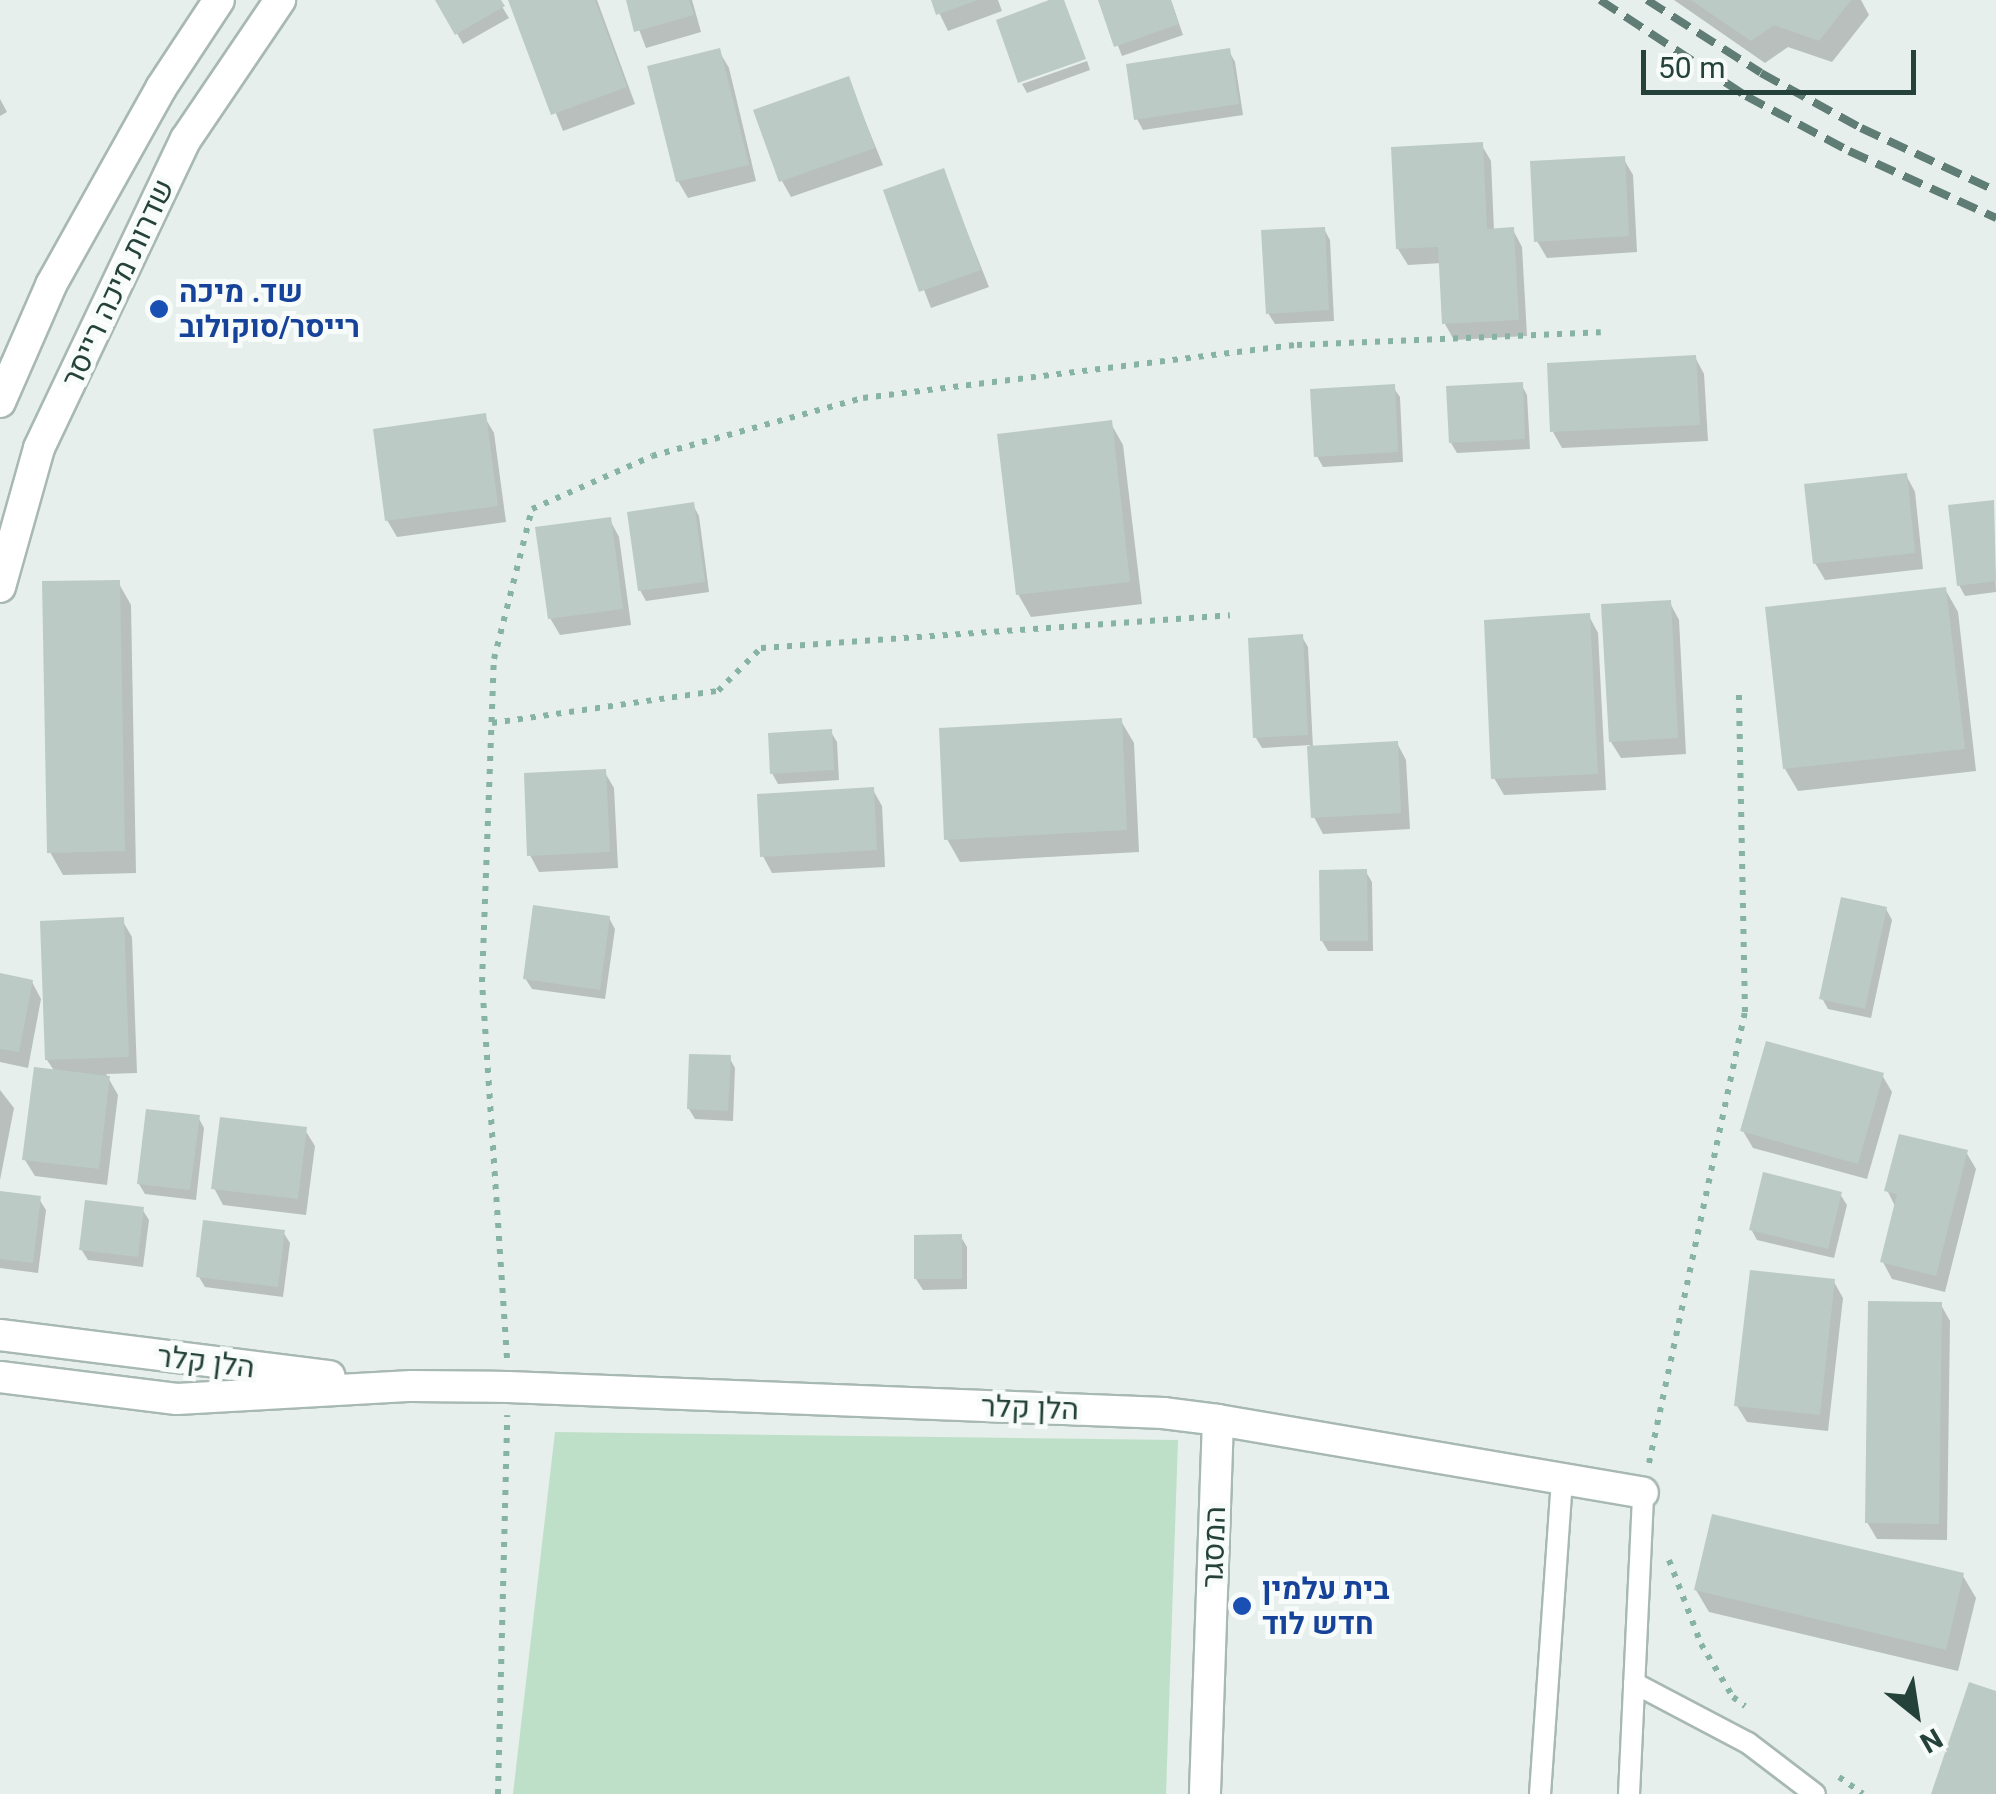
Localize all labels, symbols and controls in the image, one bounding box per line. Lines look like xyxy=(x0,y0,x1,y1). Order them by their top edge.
scale bar xyxy=(1646,30,1921,92)
text: 50 m xyxy=(1658,50,1725,85)
street label: שדרות מיכה רייסר xyxy=(54,173,182,393)
place label: שד. מיכה רייסר/סוקולוב xyxy=(179,274,360,344)
marker: שד. מיכה רייסר/סוקולוב xyxy=(148,298,170,320)
street label: הלן קלר xyxy=(155,1338,257,1386)
street label: הלן קלר xyxy=(980,1388,1080,1428)
street label: המסגר xyxy=(1195,1505,1233,1589)
place label: בית עלמין חדש לוד xyxy=(1262,1571,1390,1642)
marker: בית עלמין חדש לוד xyxy=(1231,1595,1253,1617)
north arrow xyxy=(1866,1664,1966,1764)
text: N xyxy=(1914,1721,1948,1760)

